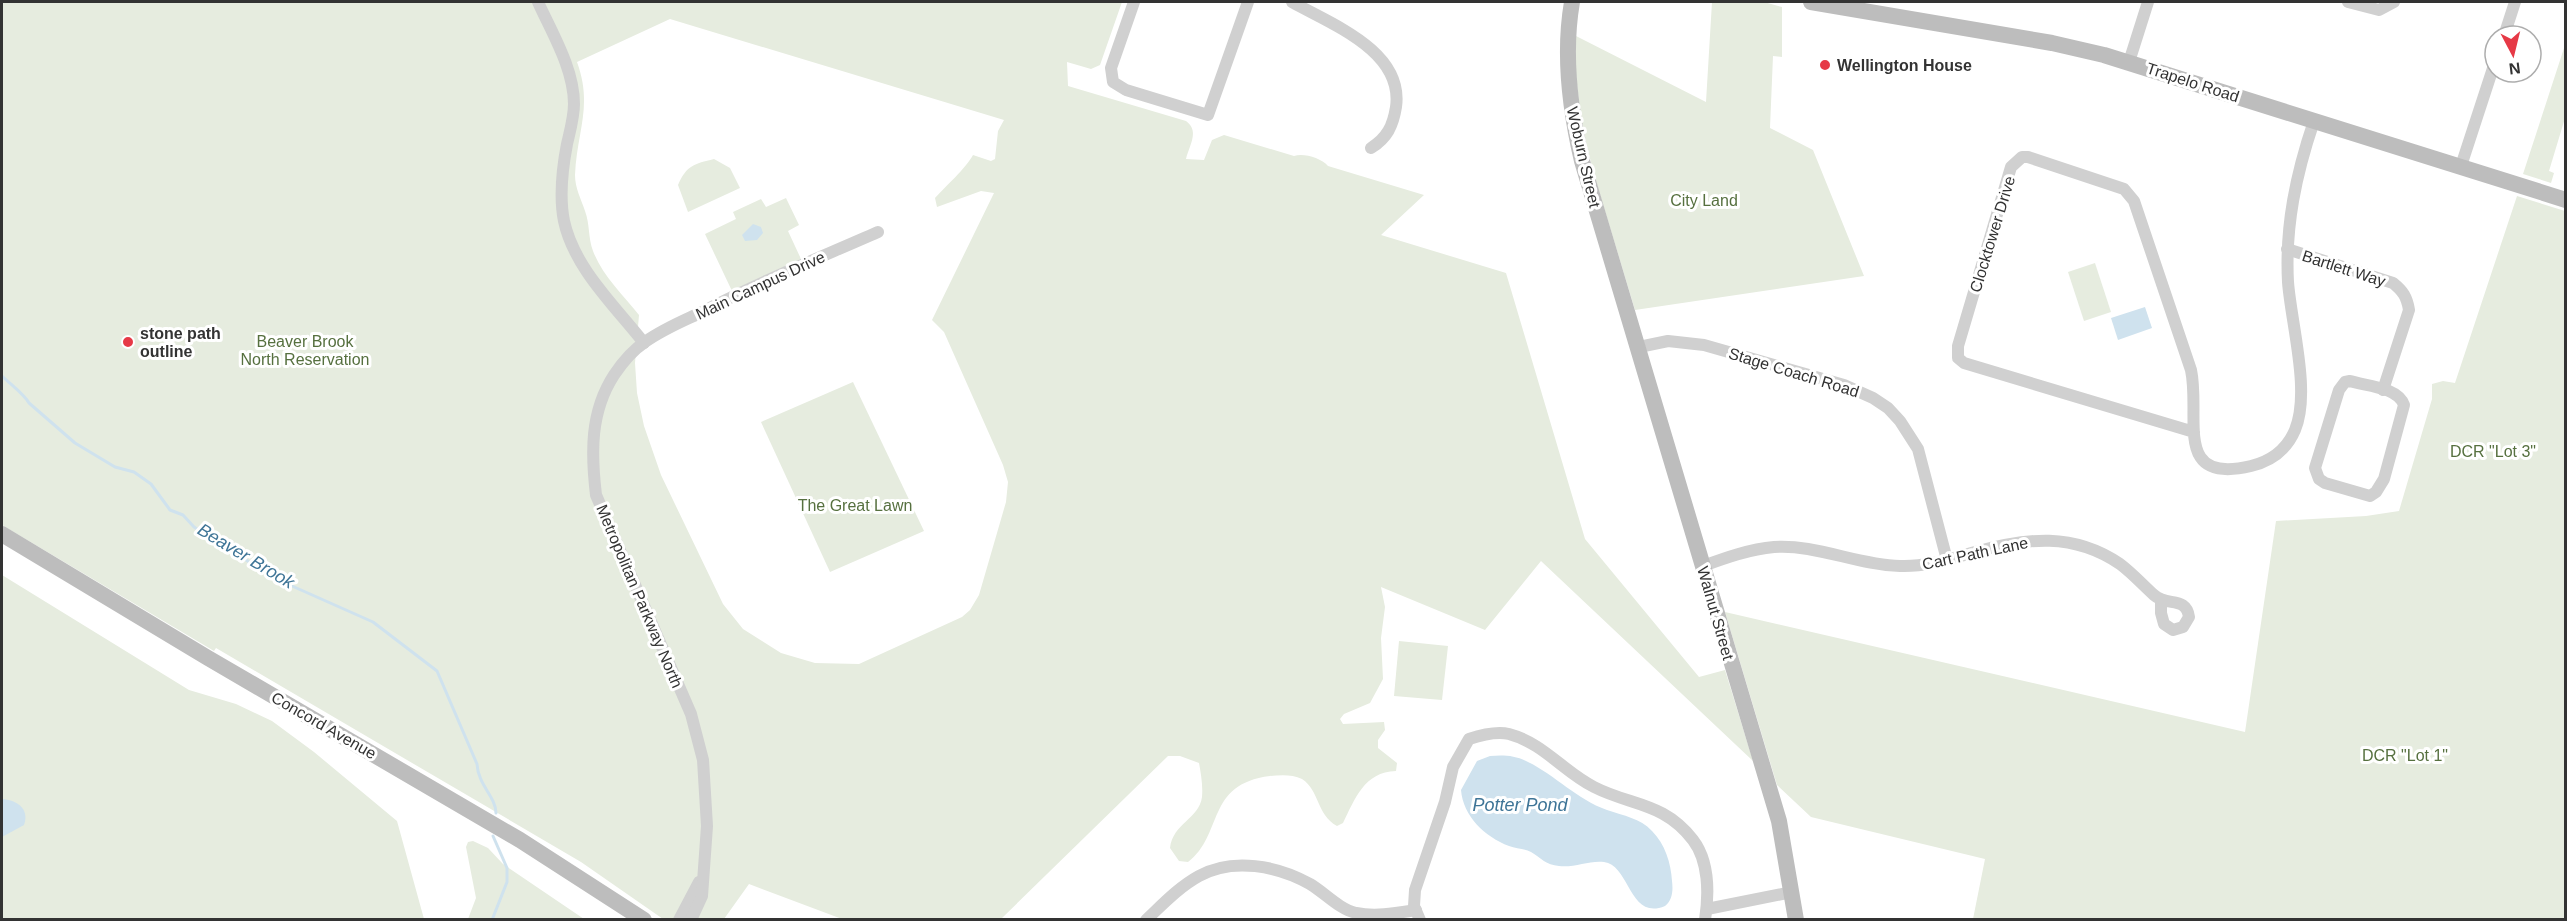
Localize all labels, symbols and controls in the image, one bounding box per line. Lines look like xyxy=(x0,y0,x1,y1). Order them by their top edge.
north arrow xyxy=(2483,24,2543,84)
place label: Wellington House xyxy=(1837,57,1972,74)
marker: Wellington House xyxy=(1818,58,1832,72)
text: N xyxy=(2508,59,2522,78)
street label: Trapelo Road xyxy=(2144,60,2241,105)
street label: Woburn Street xyxy=(1564,105,1603,210)
street label: Clocktower Drive xyxy=(1967,174,2018,294)
park label: City Land xyxy=(1670,192,1738,209)
street label: Bartlett Way xyxy=(2300,247,2388,290)
street label: Main Campus Drive xyxy=(693,248,828,323)
place label: stone path outline xyxy=(140,325,221,360)
park label: Beaver Brook North Reservation xyxy=(241,333,369,368)
marker: stone path outline xyxy=(121,335,135,349)
street label: Stage Coach Road xyxy=(1727,345,1861,400)
park label: DCR "Lot 3" xyxy=(2450,443,2536,460)
park label: The Great Lawn xyxy=(798,497,912,514)
street label: Metropolitan Parkway North xyxy=(593,502,686,690)
water label: Beaver Brook xyxy=(194,519,299,593)
street label: Cart Path Lane xyxy=(1921,534,2030,573)
street label: Walnut Street xyxy=(1694,564,1737,662)
street label: Concord Avenue xyxy=(268,689,379,762)
park label: DCR "Lot 1" xyxy=(2362,747,2448,764)
water label: Potter Pond xyxy=(1472,795,1569,815)

